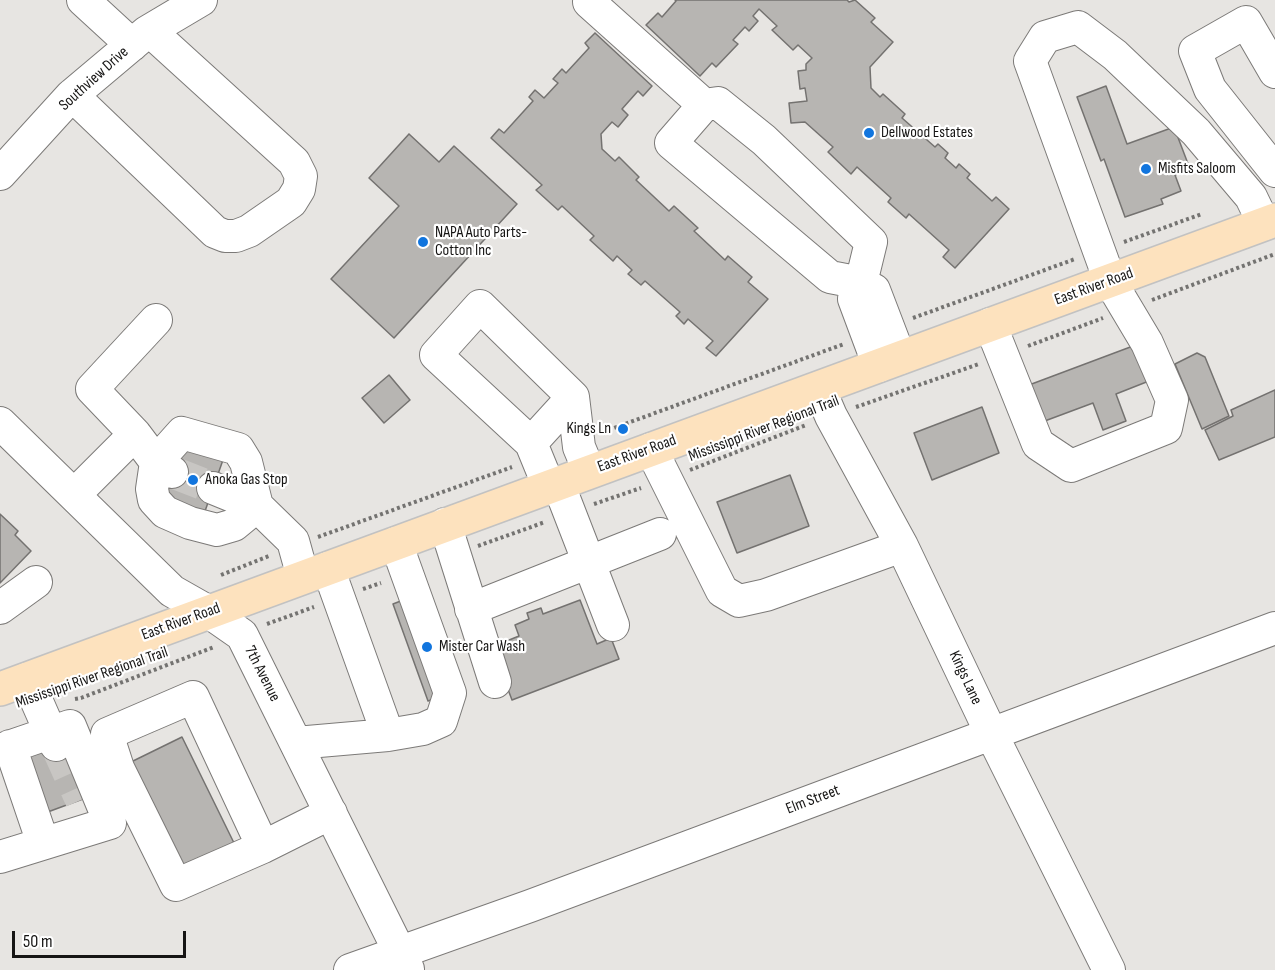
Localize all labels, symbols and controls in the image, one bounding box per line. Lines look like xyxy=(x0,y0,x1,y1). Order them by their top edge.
street label: Southview Drive xyxy=(55,43,133,115)
place label: Dellwood Estates xyxy=(881,123,973,143)
marker: Dellwood Estates xyxy=(862,126,876,140)
place label: Misfits Saloom xyxy=(1158,159,1236,179)
marker: Misfits Saloom xyxy=(1139,162,1153,176)
place label: NAPA Auto Parts- Cotton Inc xyxy=(435,223,527,261)
marker: NAPA Auto Parts- Cotton Inc xyxy=(416,235,430,249)
street label: East River Road xyxy=(1052,264,1136,310)
street label: Mississippi River Regional Trail xyxy=(686,391,842,467)
place label: Kings Ln xyxy=(566,419,611,439)
marker: Kings Ln xyxy=(616,422,630,436)
street label: East River Road xyxy=(595,431,679,477)
place label: Anoka Gas Stop xyxy=(205,470,288,490)
marker: Anoka Gas Stop xyxy=(186,473,200,487)
street label: East River Road xyxy=(139,599,223,645)
place label: Mister Car Wash xyxy=(439,637,525,657)
marker: Mister Car Wash xyxy=(420,640,434,654)
street label: Mississippi River Regional Trail xyxy=(13,643,171,713)
street label: 7th Avenue xyxy=(240,643,284,705)
street label: Kings Lane xyxy=(944,648,986,708)
street label: Elm Street xyxy=(783,781,843,819)
scale bar xyxy=(15,919,189,957)
text: 50 m xyxy=(23,931,53,952)

